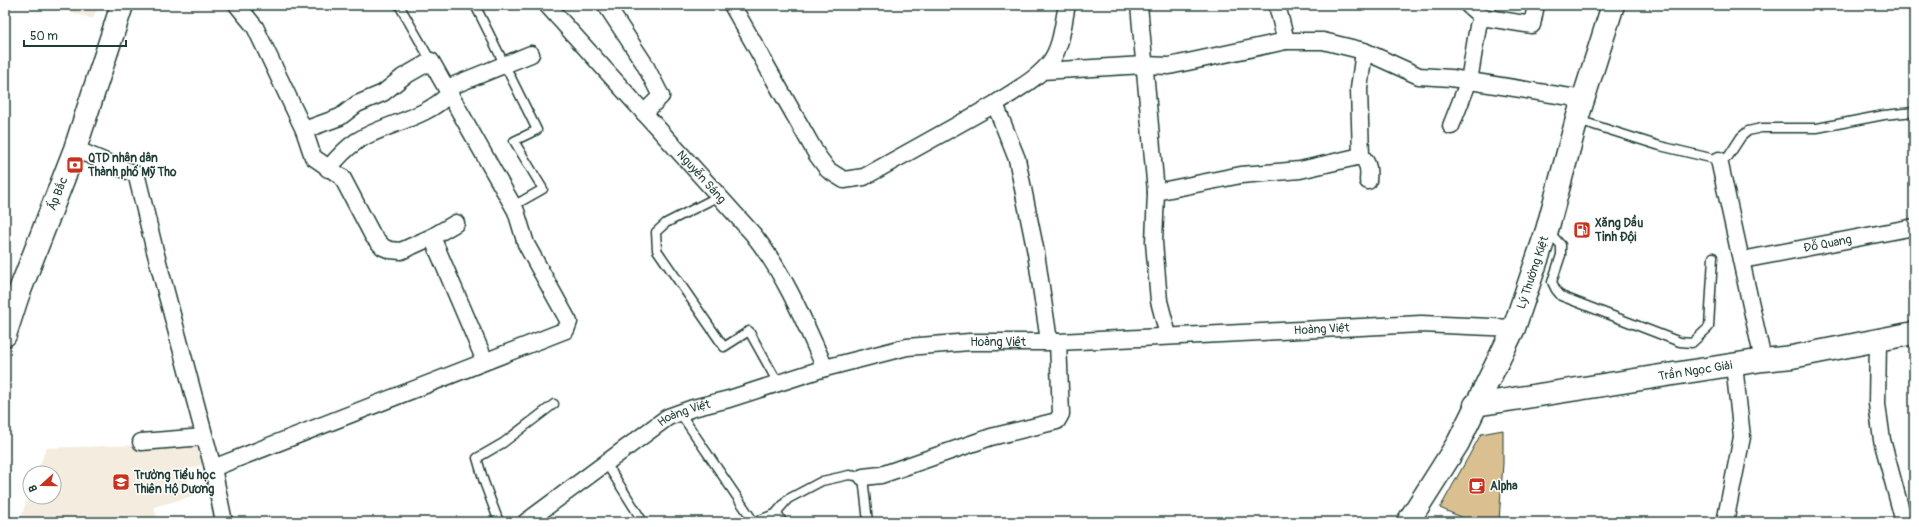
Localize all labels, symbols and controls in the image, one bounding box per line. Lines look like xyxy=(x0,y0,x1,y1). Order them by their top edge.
scale bar xyxy=(24,22,126,48)
text: 50 m xyxy=(30,29,58,44)
street label: Nguyễn Sáng xyxy=(674,147,729,206)
place label: QTD nhân dân Thành phố Mỹ Tho xyxy=(87,151,177,180)
bank icon: QTD nhân dân Thành phố Mỹ Tho xyxy=(65,155,85,175)
street label: Ấp Bắc xyxy=(43,175,71,212)
place label: Xăng Dầu Tỉnh Đội xyxy=(1594,214,1643,245)
fuel station icon: Xăng Dầu Tỉnh Đội xyxy=(1572,220,1592,240)
street label: Đỗ Quang xyxy=(1802,232,1853,256)
street label: Lý Thường Kiệt xyxy=(1513,234,1552,311)
street label: Hoàng Việt xyxy=(1294,320,1350,338)
street label: Hoàng Việt xyxy=(970,335,1026,350)
street label: Trần Ngọc Giải xyxy=(1657,357,1733,384)
street label: Hoàng Việt xyxy=(654,396,712,430)
north arrow xyxy=(22,465,62,505)
place label: Trường Tiểu học Thiên Hộ Dương xyxy=(133,467,216,497)
school or university icon: Trường Tiểu học Thiên Hộ Dương xyxy=(111,472,131,492)
cafe icon: Alpha xyxy=(1467,476,1487,496)
place label: Alpha xyxy=(1490,479,1518,494)
text: B xyxy=(26,483,40,494)

